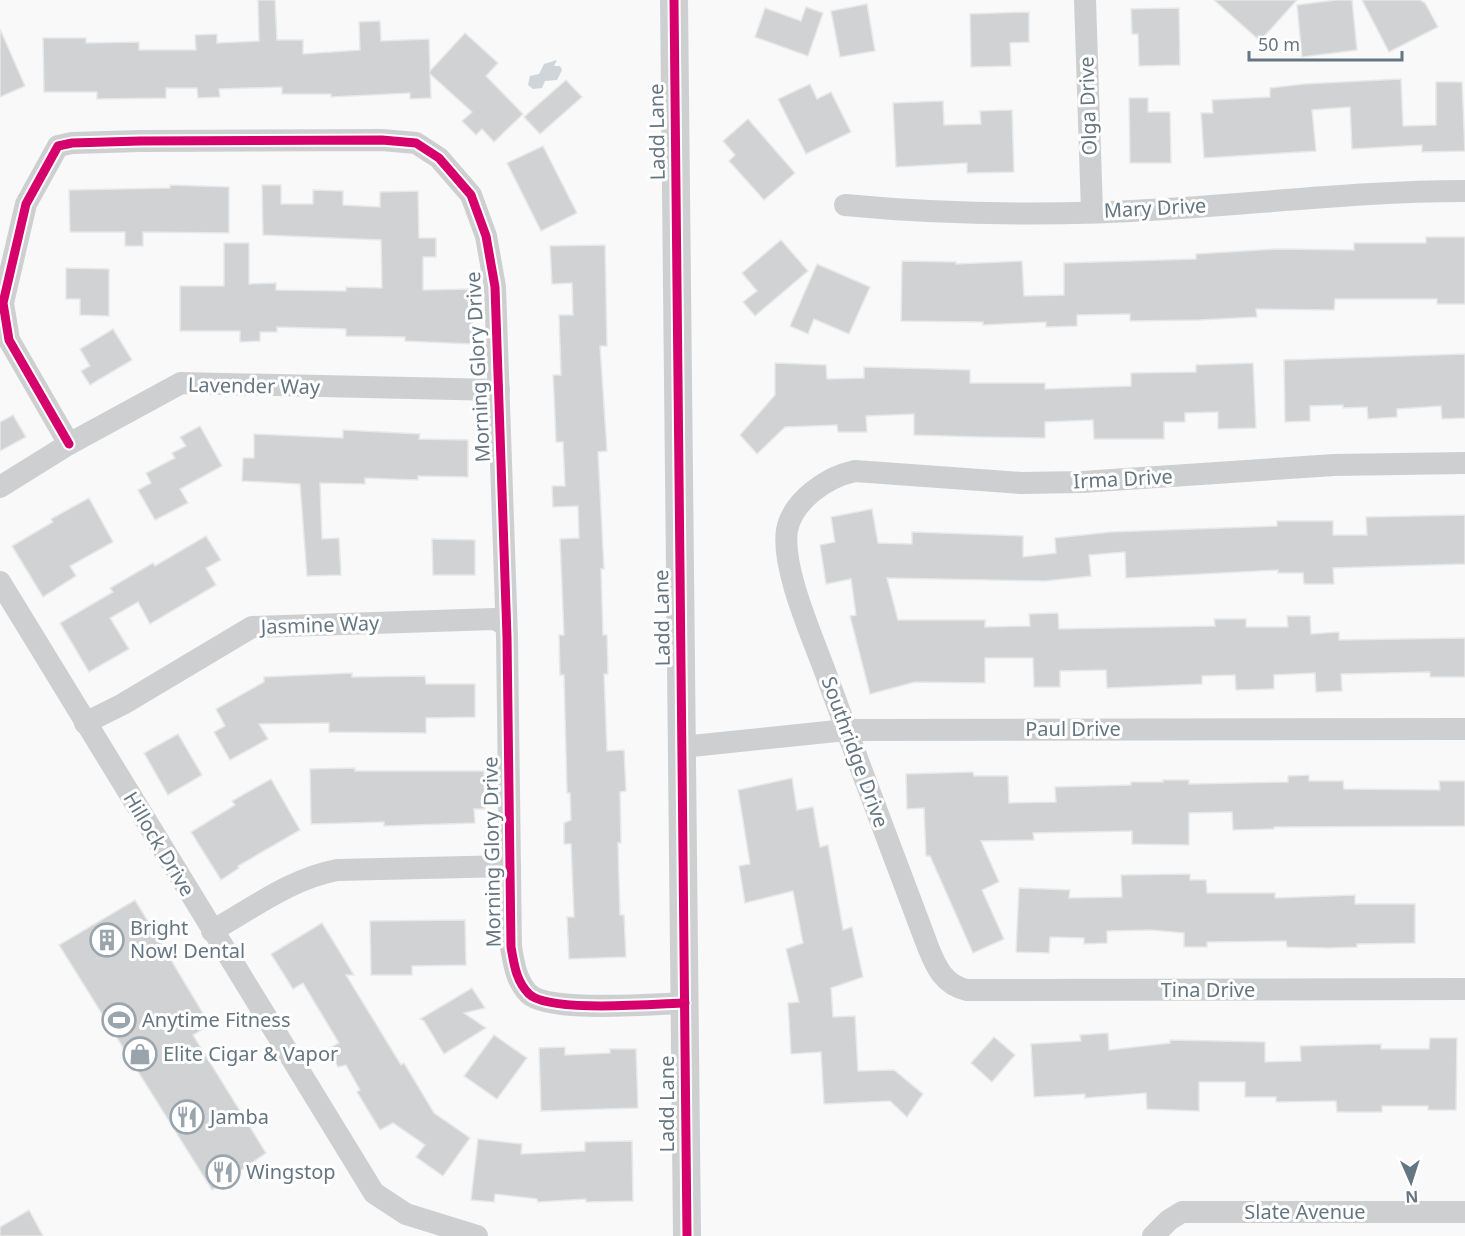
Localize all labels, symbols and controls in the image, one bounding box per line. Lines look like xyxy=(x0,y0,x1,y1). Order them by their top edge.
scale bar xyxy=(1249,24,1402,62)
text: 50 m xyxy=(1258,32,1300,56)
street label: Olga Drive xyxy=(1072,56,1103,156)
street label: Ladd Lane xyxy=(642,83,671,181)
street label: Mary Drive xyxy=(1103,191,1207,224)
street label: Morning Glory Drive xyxy=(459,271,496,463)
street label: Lavender Way xyxy=(188,371,321,400)
street label: Irma Drive xyxy=(1073,462,1173,495)
street label: Ladd Lane xyxy=(647,569,676,667)
street label: Jasmine Way xyxy=(258,609,381,640)
street label: Southridge Drive xyxy=(816,673,895,831)
street label: Paul Drive xyxy=(1025,715,1121,742)
street label: Morning Glory Drive xyxy=(476,756,507,948)
street label: Hillock Drive xyxy=(118,786,201,901)
place label: Bright Now! Dental xyxy=(130,914,245,964)
building icon: Bright Now! Dental xyxy=(89,922,125,958)
street label: Tina Drive xyxy=(1161,976,1255,1003)
sports icon: Anytime Fitness xyxy=(101,1002,137,1038)
place label: Anytime Fitness xyxy=(142,1006,290,1033)
shop icon: Elite Cigar & Vapor xyxy=(122,1036,158,1072)
place label: Elite Cigar & Vapor xyxy=(163,1040,338,1067)
street label: Ladd Lane xyxy=(653,1056,680,1152)
restaurant icon: Jamba xyxy=(169,1099,205,1135)
place label: Jamba xyxy=(208,1103,269,1130)
north arrow xyxy=(1381,1152,1441,1212)
restaurant icon: Wingstop xyxy=(205,1154,241,1190)
place label: Wingstop xyxy=(246,1158,336,1185)
text: N xyxy=(1405,1186,1419,1208)
street label: Slate Avenue xyxy=(1244,1198,1366,1225)

